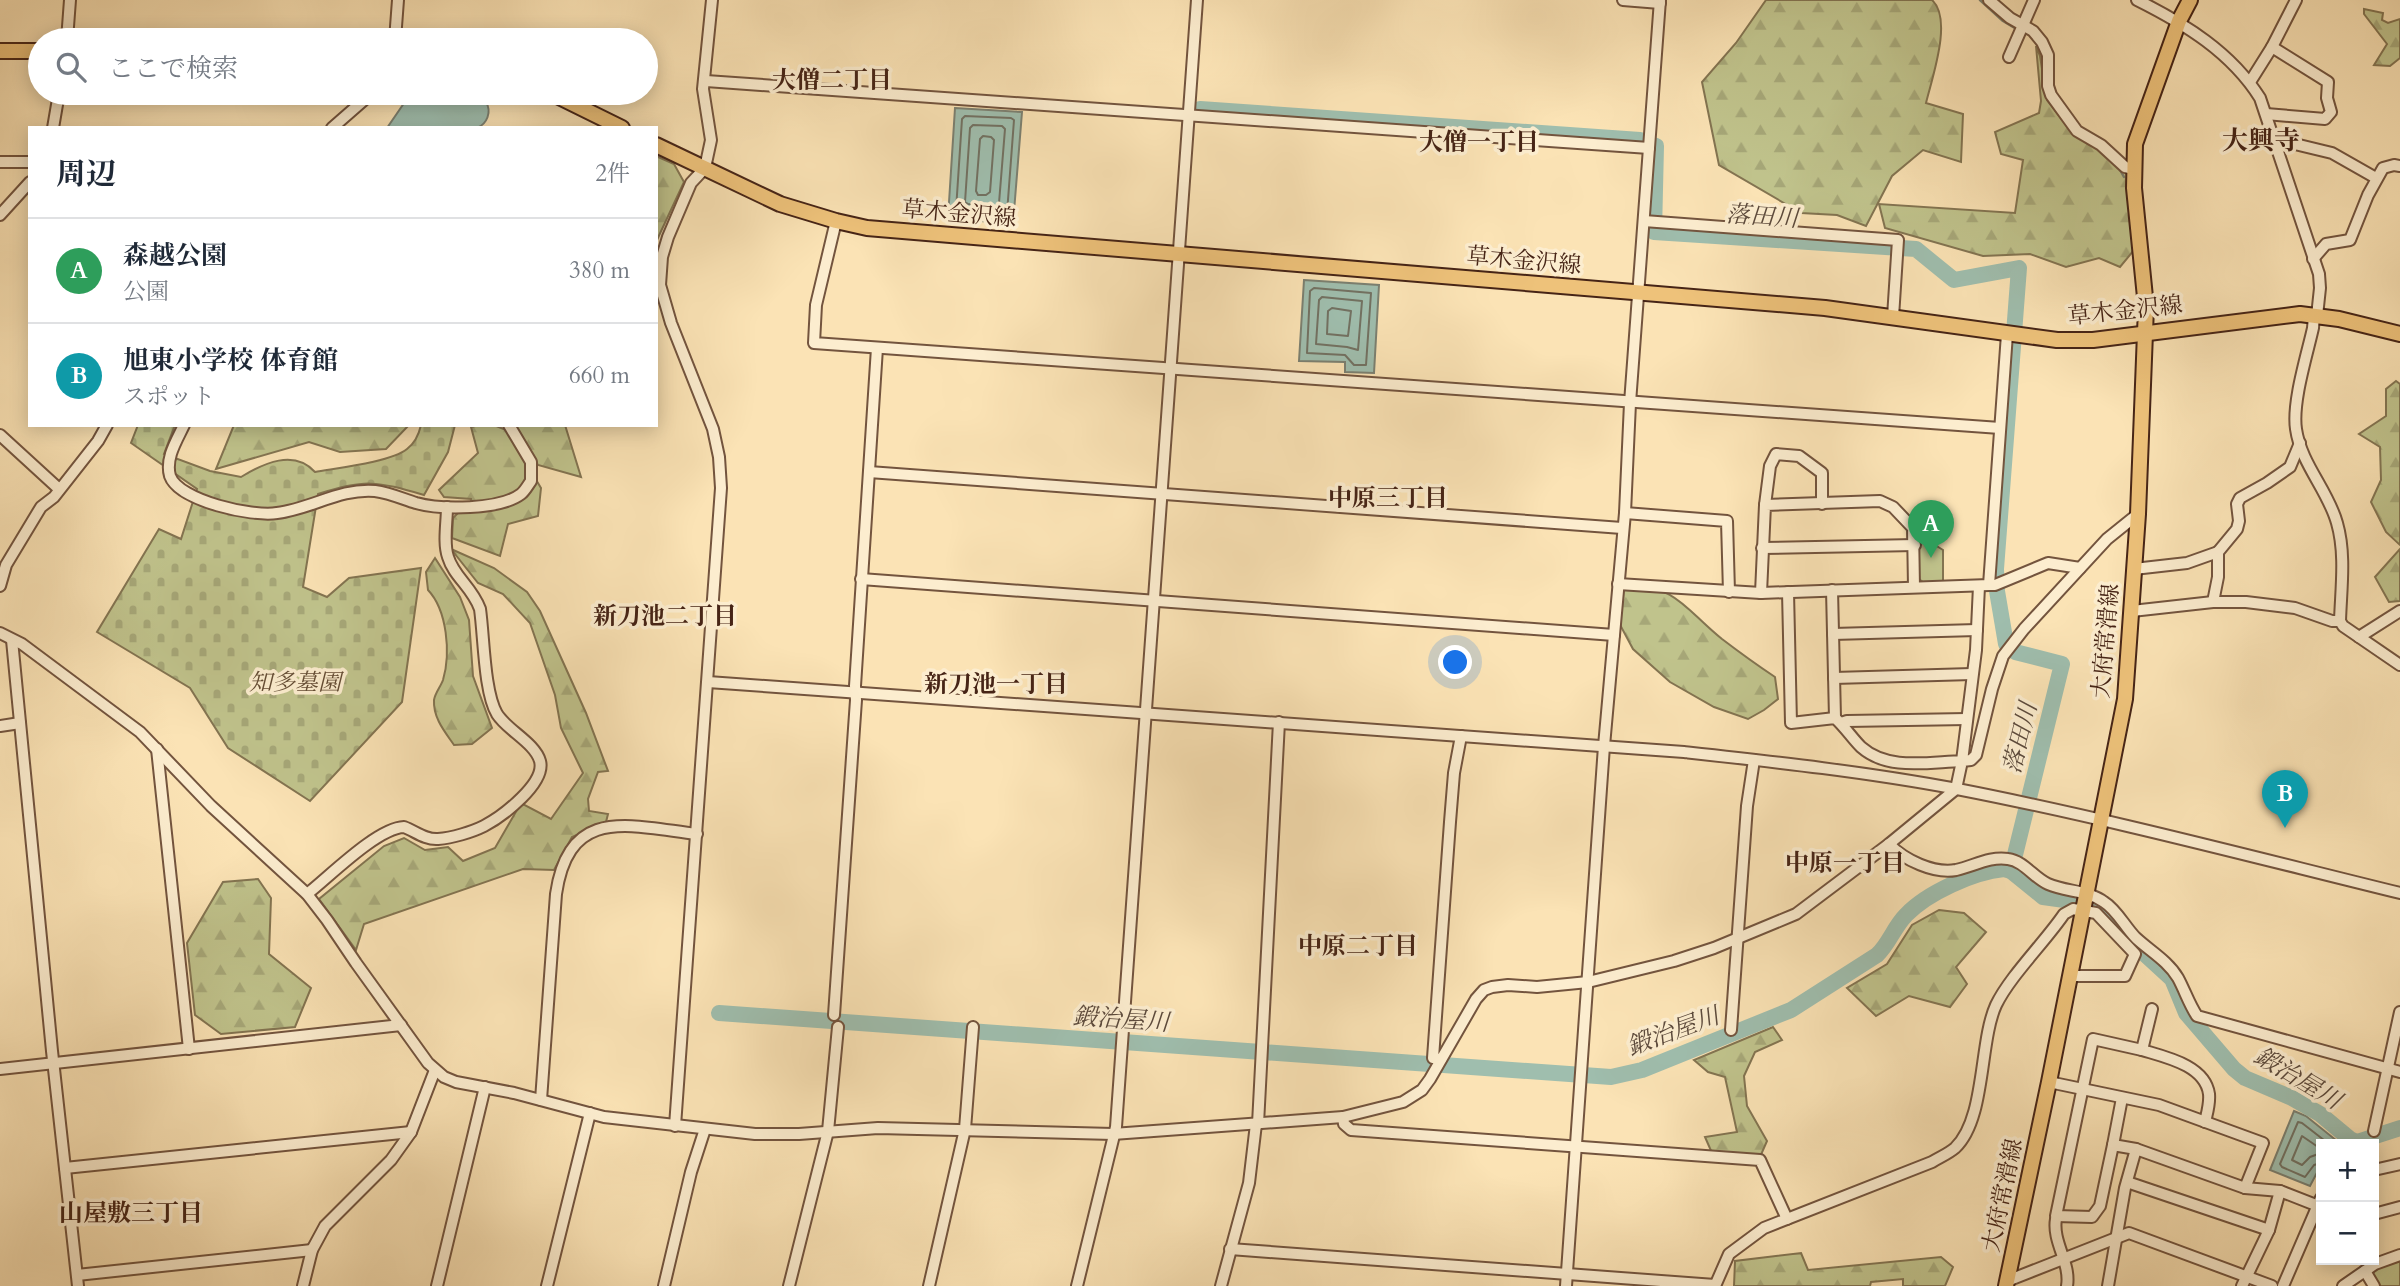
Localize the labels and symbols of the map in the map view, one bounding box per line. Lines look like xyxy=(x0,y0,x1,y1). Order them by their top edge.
district label: 大僧二丁目 xyxy=(772,64,892,97)
district label: 大興寺 xyxy=(2222,123,2300,158)
district label: 大僧一丁目 xyxy=(1419,126,1539,159)
street label: 草木金沢線 xyxy=(900,193,1018,234)
water label: 落田川 xyxy=(1725,198,1802,236)
street label: 草木金沢線 xyxy=(1465,240,1583,281)
street label: 草木金沢線 xyxy=(2066,289,2184,332)
district label: 中原三丁目 xyxy=(1328,482,1448,515)
pin: A xyxy=(1908,500,1954,558)
street label: 大府常滑線 xyxy=(2085,582,2126,700)
district label: 新刀池二丁目 xyxy=(593,600,737,633)
your location xyxy=(1438,645,1472,679)
park label: 知多墓園 xyxy=(249,667,345,698)
district label: 新刀池一丁目 xyxy=(924,668,1068,701)
water label: 落田川 xyxy=(1996,696,2046,777)
pin: B xyxy=(2262,770,2308,828)
district label: 中原一丁目 xyxy=(1785,847,1905,880)
district label: 中原二丁目 xyxy=(1298,930,1418,963)
water label: 鍛治屋川 xyxy=(1622,999,1727,1063)
water label: 鍛治屋川 xyxy=(1072,1000,1173,1040)
water label: 鍛治屋川 xyxy=(2248,1040,2350,1119)
street label: 大府常滑線 xyxy=(1975,1136,2030,1255)
district label: 山屋敷三丁目 xyxy=(59,1197,203,1230)

